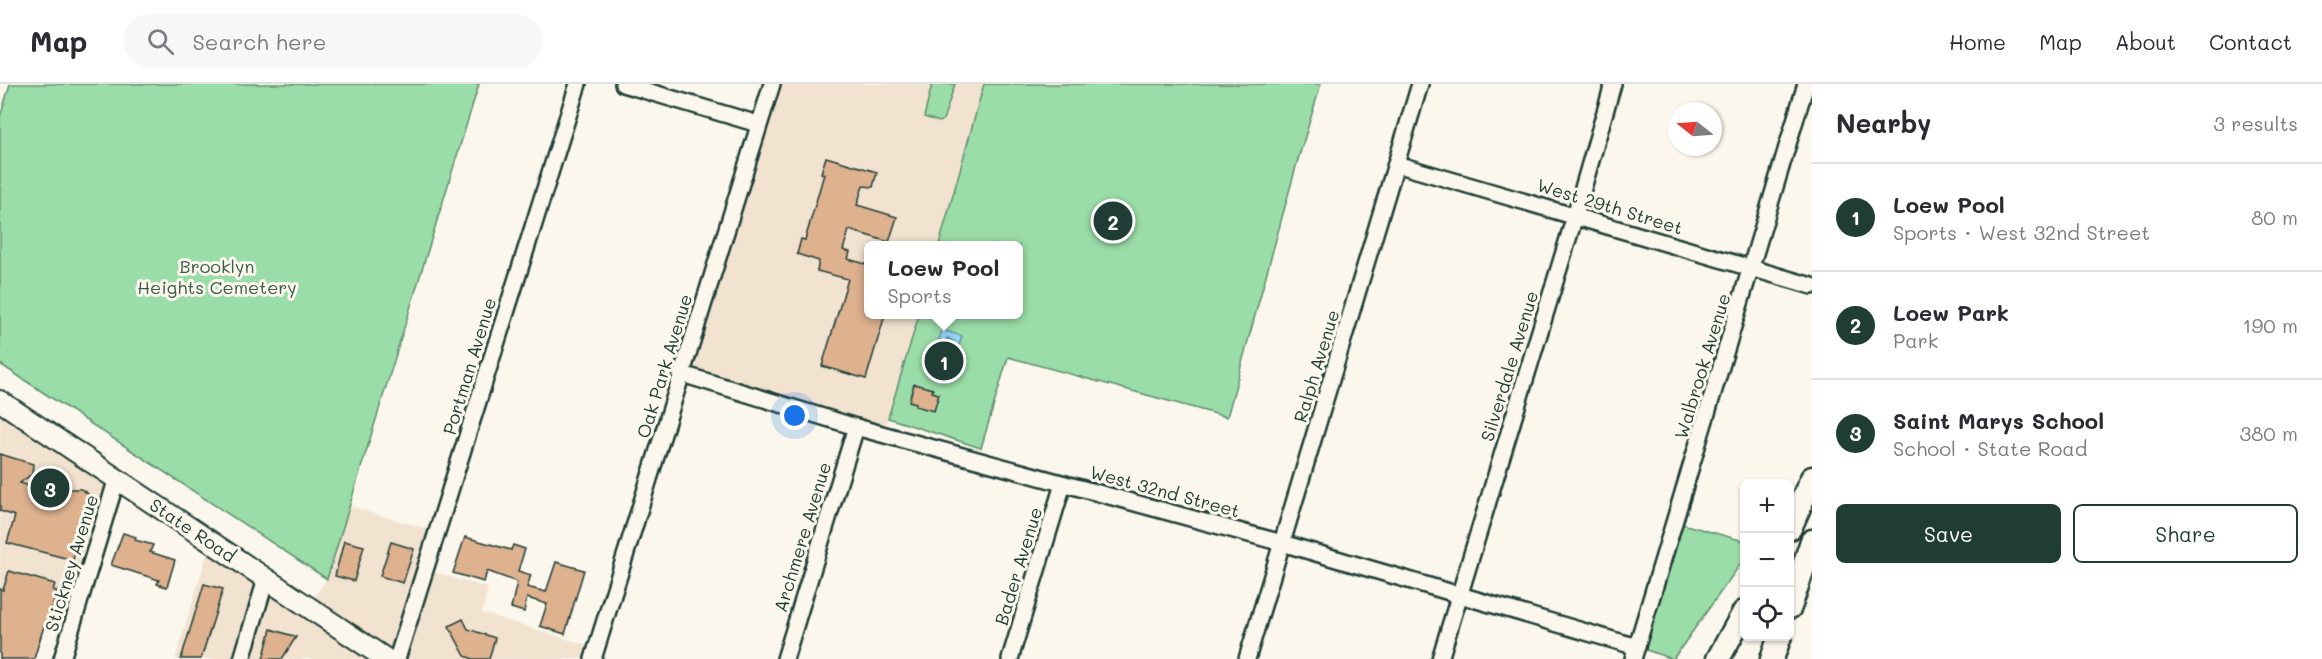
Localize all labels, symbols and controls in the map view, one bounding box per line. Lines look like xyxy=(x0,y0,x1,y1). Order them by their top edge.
search box xyxy=(123,14,543,68)
text: Map xyxy=(30,23,87,59)
icon: search xyxy=(144,25,177,58)
text: Search here xyxy=(192,27,326,56)
text: Home xyxy=(1949,28,2006,55)
text: Map xyxy=(2039,28,2082,55)
text: About xyxy=(2115,28,2176,55)
text: Contact xyxy=(2209,28,2292,55)
north arrow xyxy=(1668,102,1722,156)
text: Nearby xyxy=(1836,106,1931,140)
text: 3 results xyxy=(2213,110,2298,136)
street label: West 29th Street xyxy=(1534,172,1686,240)
text: Loew Pool xyxy=(1893,190,2005,219)
pin: 2 xyxy=(1094,198,1132,244)
text: 1 xyxy=(1851,204,1860,230)
text: 80 m xyxy=(2251,204,2298,230)
text: Sports · West 32nd Street xyxy=(1893,219,2150,245)
popup xyxy=(864,241,1023,319)
text: Loew Pool xyxy=(888,253,999,282)
park label: Brooklyn Heights Cemetery xyxy=(137,254,297,299)
text: Sports xyxy=(888,282,952,308)
street label: Silverdale Avenue xyxy=(1475,288,1543,444)
street label: Walbrook Avenue xyxy=(1668,290,1736,442)
street label: Oak Park Avenue xyxy=(631,291,697,441)
street label: Portman Avenue xyxy=(437,294,501,438)
text: Loew Park xyxy=(1893,298,2009,327)
street label: Ralph Avenue xyxy=(1287,307,1345,425)
text: 2 xyxy=(1850,312,1861,338)
text: 190 m xyxy=(2243,312,2298,338)
text: Park xyxy=(1893,327,1938,353)
pin: 1 xyxy=(924,338,964,384)
your location xyxy=(780,401,809,430)
text: Saint Marys School xyxy=(1893,406,2104,435)
text: 3 xyxy=(1850,420,1862,446)
text: 380 m xyxy=(2240,420,2298,446)
text: School · State Road xyxy=(1893,435,2087,461)
street label: Archmere Avenue xyxy=(768,459,836,615)
street label: West 32nd Street xyxy=(1087,459,1243,523)
pin: 3 xyxy=(31,466,70,510)
map controls xyxy=(1740,479,1794,641)
button: + xyxy=(1740,479,1794,533)
street label: Stickney Avenue xyxy=(39,491,103,635)
street label: State Road xyxy=(145,492,241,568)
street label: Bader Avenue xyxy=(989,504,1047,628)
button: Save xyxy=(1836,504,2061,563)
button: Share xyxy=(2073,504,2298,563)
button: − xyxy=(1740,533,1794,587)
button: locate xyxy=(1740,587,1794,641)

